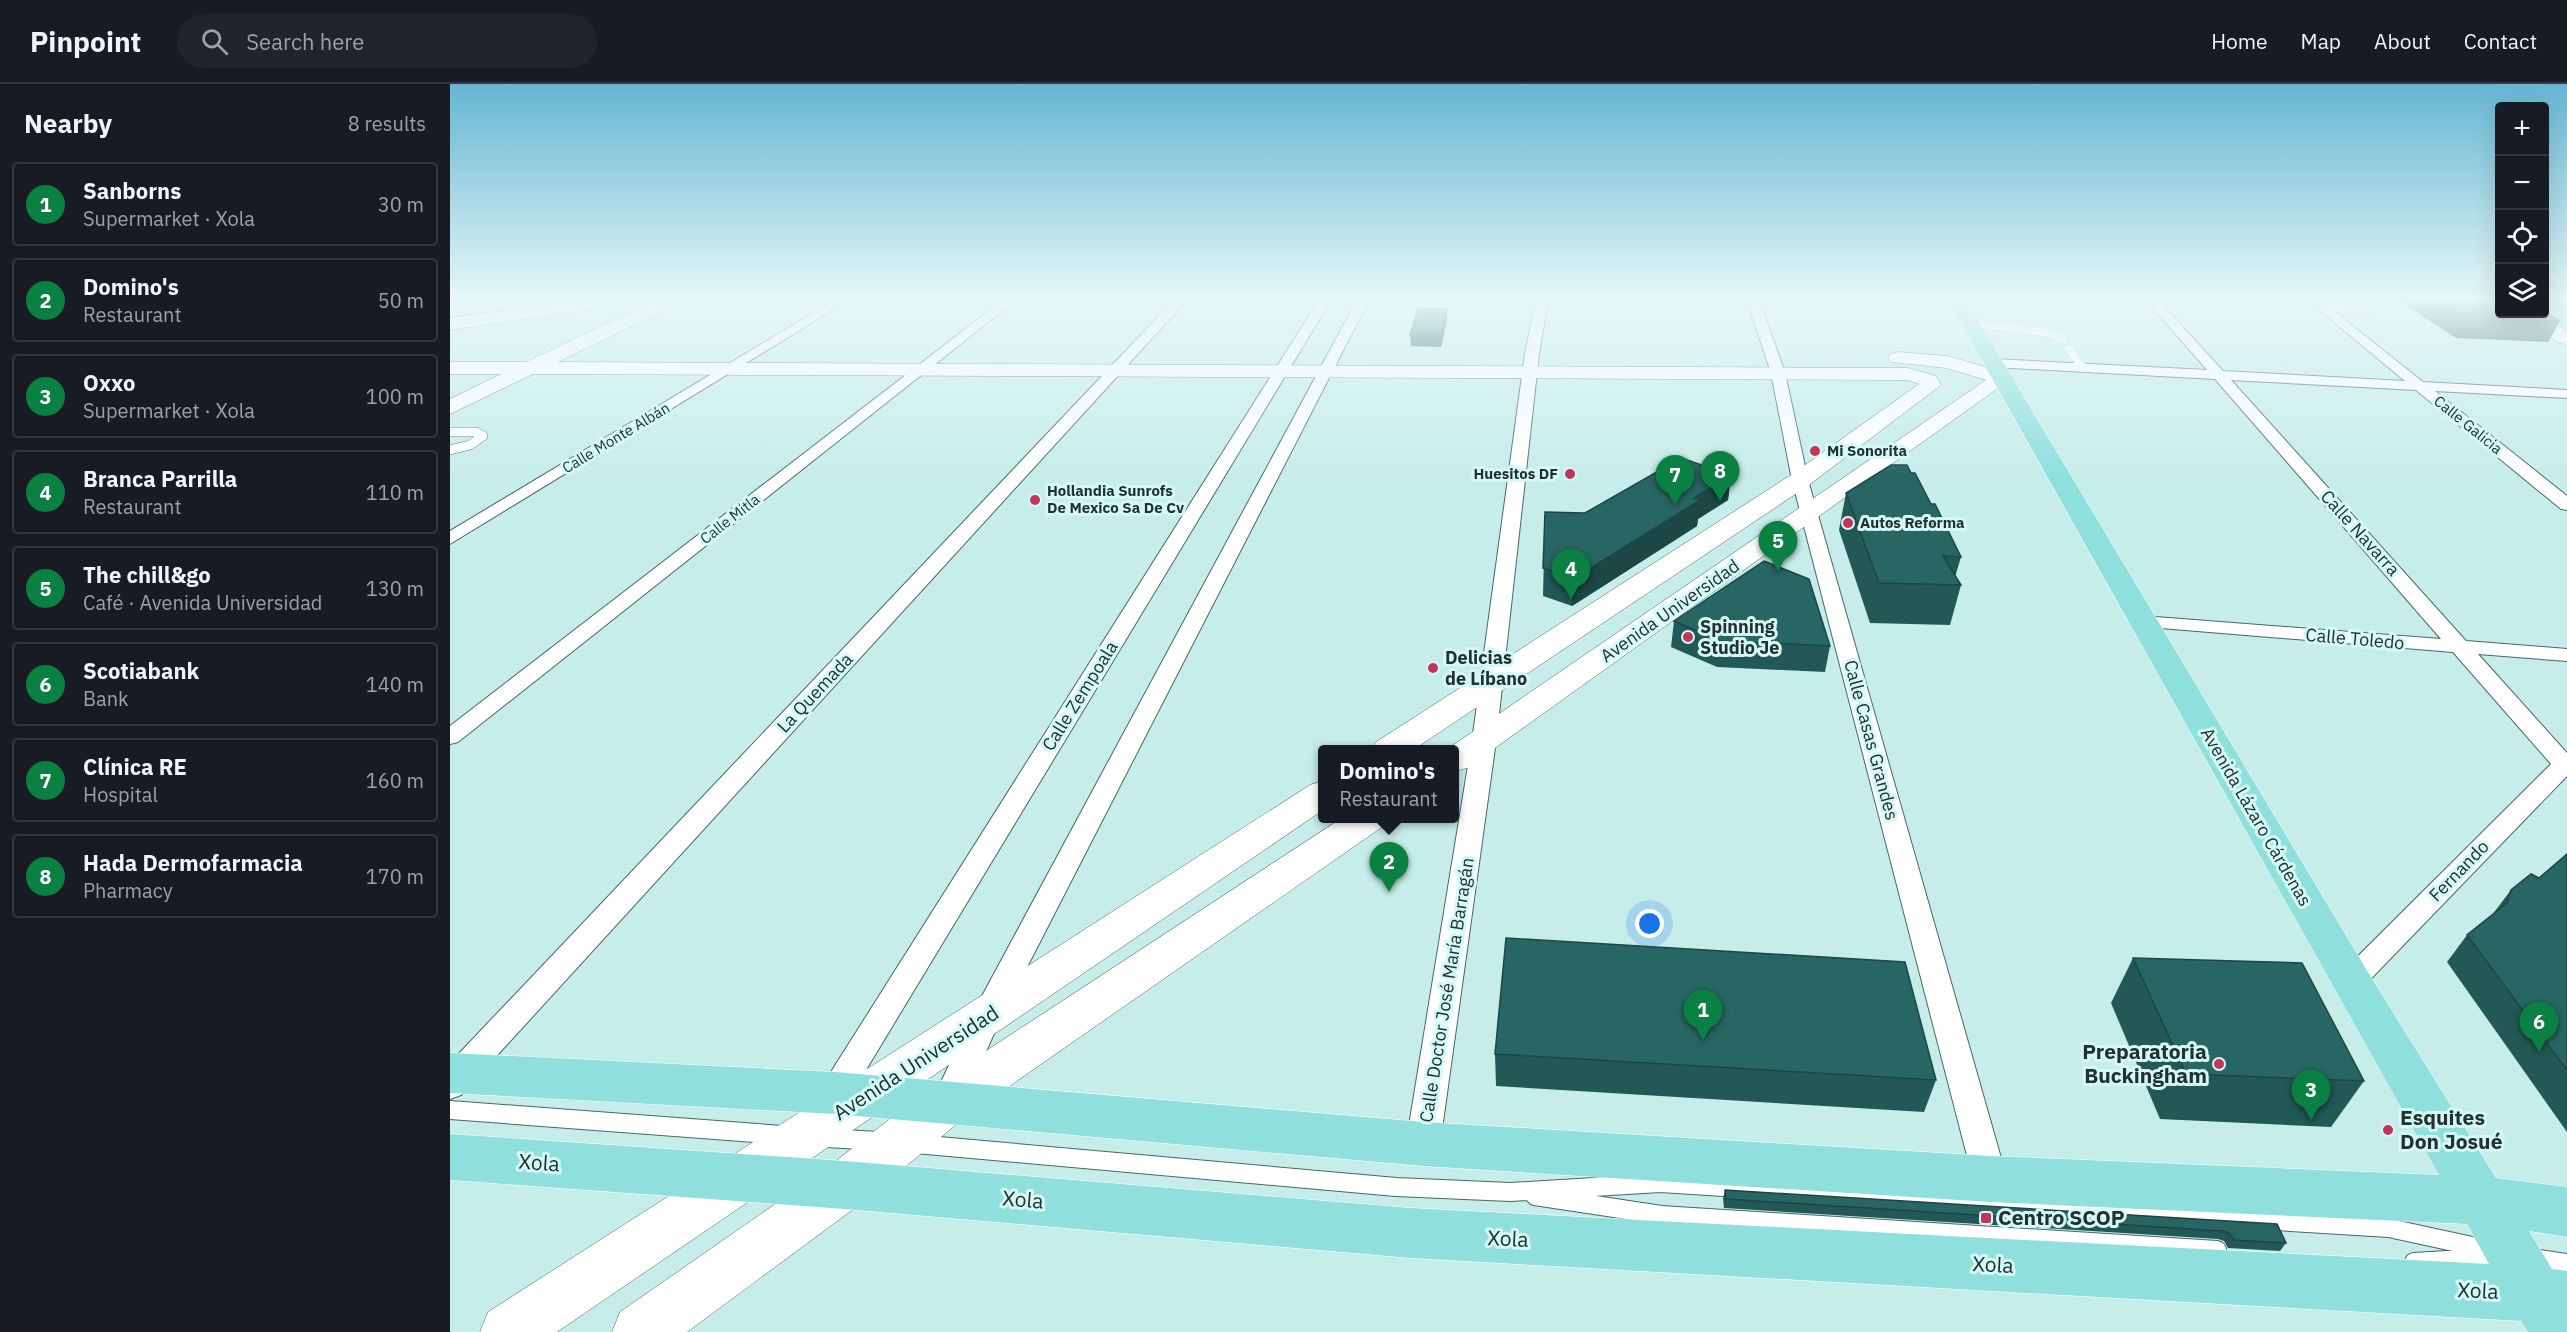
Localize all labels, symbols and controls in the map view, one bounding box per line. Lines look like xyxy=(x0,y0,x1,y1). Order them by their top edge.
search box xyxy=(177,14,597,68)
text: Pinpoint xyxy=(30,23,141,60)
icon: search xyxy=(198,25,231,58)
text: Search here xyxy=(246,27,364,56)
text: Home xyxy=(2211,27,2268,55)
text: Map xyxy=(2301,27,2341,55)
text: About xyxy=(2374,27,2431,55)
text: Contact xyxy=(2464,27,2537,55)
map controls xyxy=(2495,102,2549,318)
button: + xyxy=(2495,102,2549,156)
text: Nearby xyxy=(24,106,112,140)
text: 8 results xyxy=(348,110,426,137)
button: − xyxy=(2495,156,2549,210)
text: Sanborns xyxy=(83,176,181,205)
text: 1 xyxy=(40,191,52,218)
text: 30 m xyxy=(378,191,424,218)
text: Supermarket · Xola xyxy=(83,205,255,232)
button: locate xyxy=(2495,210,2549,264)
button: layers xyxy=(2495,264,2549,318)
text: Domino's xyxy=(83,272,179,301)
text: 2 xyxy=(40,287,52,314)
text: 50 m xyxy=(378,287,424,314)
text: Restaurant xyxy=(83,301,181,328)
text: Oxxo xyxy=(83,368,135,397)
text: 3 xyxy=(40,383,52,410)
text: 100 m xyxy=(366,383,424,410)
street label: Calle Galicia xyxy=(2430,391,2506,458)
text: Supermarket · Xola xyxy=(83,397,255,424)
street label: Calle Monte Albán xyxy=(558,398,673,477)
place label: Mi Sonorita xyxy=(1827,441,1907,460)
marker: Mi Sonorita xyxy=(1808,444,1822,458)
pin: 8 xyxy=(1700,452,1740,501)
pin: 7 xyxy=(1656,456,1694,505)
text: Branca Parrilla xyxy=(83,464,237,493)
place label: Huesitos DF xyxy=(1473,464,1558,483)
marker: Huesitos DF xyxy=(1563,467,1577,481)
text: 4 xyxy=(40,479,52,506)
text: 110 m xyxy=(366,479,424,506)
place label: Hollandia Sunrofs De Mexico Sa De Cv xyxy=(1047,481,1184,517)
street label: Calle Navarra xyxy=(2316,485,2405,581)
street label: Calle Mitla xyxy=(696,489,763,548)
text: Restaurant xyxy=(83,493,181,520)
marker: Hollandia Sunrofs De Mexico Sa De Cv xyxy=(1028,493,1042,507)
place label: Autos Reforma xyxy=(1860,513,1965,532)
marker: Autos Reforma xyxy=(1841,516,1855,530)
pin: 5 xyxy=(1758,522,1798,571)
pin: 4 xyxy=(1552,550,1590,599)
street label: Avenida Universidad xyxy=(1596,554,1744,667)
text: The chill&go xyxy=(83,560,211,589)
text: 5 xyxy=(40,575,52,602)
text: 130 m xyxy=(366,575,424,602)
text: Café · Avenida Universidad xyxy=(83,589,322,616)
place label: Spinning Studio Je xyxy=(1700,615,1779,659)
street label: Calle Toledo xyxy=(2305,623,2405,654)
marker: Spinning Studio Je xyxy=(1681,630,1695,644)
street label: Calle Zempoala xyxy=(1037,636,1123,755)
place label: Delicias de Líbano xyxy=(1445,646,1527,690)
street label: La Quemada xyxy=(772,648,858,737)
text: Scotiabank xyxy=(83,656,199,685)
street label: Calle Casas Grandes xyxy=(1839,657,1904,822)
marker: Delicias de Líbano xyxy=(1426,661,1440,675)
text: 6 xyxy=(40,671,52,698)
text: 140 m xyxy=(366,671,424,698)
text: Bank xyxy=(83,685,129,712)
street label: Avenida Lázaro Cárdenas xyxy=(2196,723,2317,910)
popup xyxy=(1318,745,1459,823)
text: Clínica RE xyxy=(83,752,187,781)
text: Domino's xyxy=(1339,756,1435,785)
text: 7 xyxy=(40,767,52,794)
text: 160 m xyxy=(366,767,424,794)
text: Hospital xyxy=(83,781,158,808)
text: Restaurant xyxy=(1339,785,1438,812)
street label: Fernando xyxy=(2424,835,2494,906)
pin: 2 xyxy=(1370,842,1408,892)
text: Hada Dermofarmacia xyxy=(83,848,303,877)
street label: Calle Doctor José María Barragán xyxy=(1414,856,1479,1124)
text: 8 xyxy=(40,863,52,890)
text: 170 m xyxy=(366,863,424,890)
text: Pharmacy xyxy=(83,877,173,904)
your location xyxy=(1635,909,1664,938)
pin: 1 xyxy=(1684,990,1722,1040)
street label: Avenida Universidad xyxy=(827,998,1004,1126)
pin: 6 xyxy=(2520,1002,2558,1052)
place label: Preparatoria Buckingham xyxy=(2082,1037,2207,1089)
marker: Preparatoria Buckingham xyxy=(2212,1057,2226,1071)
pin: 3 xyxy=(2292,1070,2330,1120)
place label: Esquites Don Josué xyxy=(2400,1103,2503,1155)
marker: Esquites Don Josué xyxy=(2381,1123,2395,1137)
street label: Xola xyxy=(518,1147,561,1177)
street label: Xola xyxy=(1001,1183,1045,1215)
place label: Centro SCOP xyxy=(1998,1203,2124,1231)
marker: Centro SCOP xyxy=(1979,1211,1993,1225)
street label: Xola xyxy=(1487,1223,1529,1253)
street label: Xola xyxy=(1972,1249,2014,1279)
street label: Xola xyxy=(2457,1275,2499,1305)

